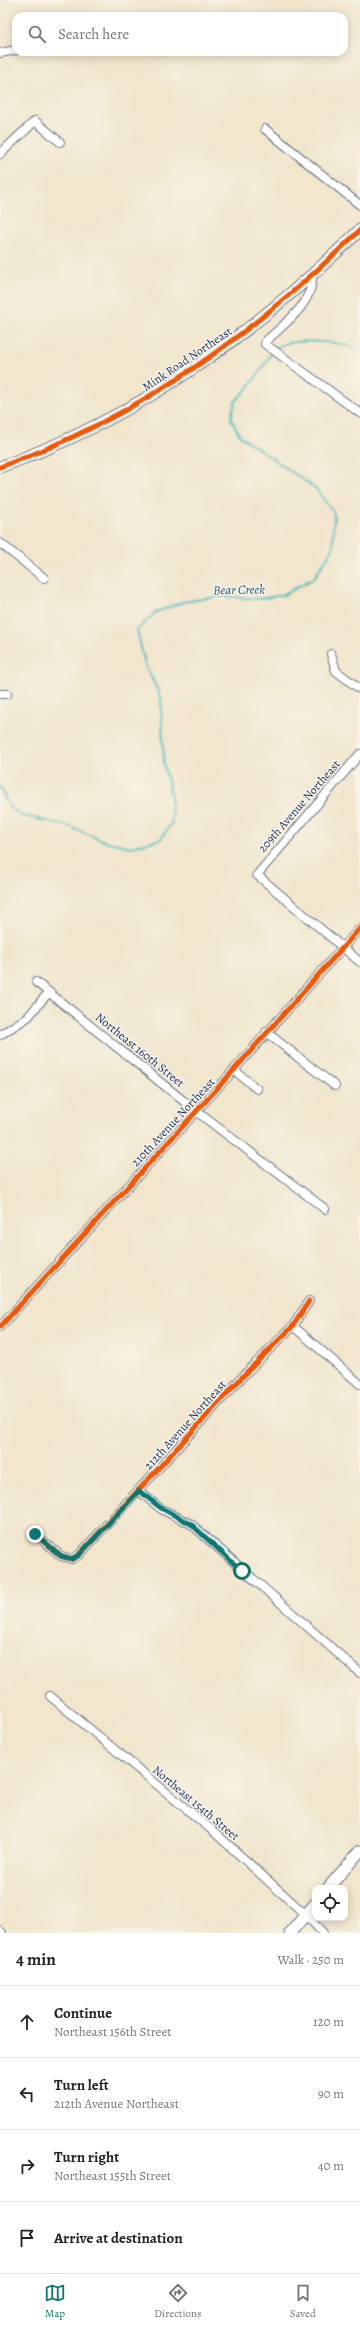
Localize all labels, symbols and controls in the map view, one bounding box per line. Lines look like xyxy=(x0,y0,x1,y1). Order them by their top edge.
search box xyxy=(12,12,348,56)
icon: search xyxy=(26,23,48,45)
text: Search here xyxy=(58,24,129,44)
street label: Mink Road Northeast xyxy=(139,323,235,395)
water label: Bear Creek xyxy=(213,581,265,598)
street label: 209th Avenue Northeast xyxy=(254,756,344,856)
street label: Northeast 160th Street xyxy=(92,1009,188,1091)
street label: 210th Avenue Northeast xyxy=(128,1074,218,1170)
street label: 212th Avenue Northeast xyxy=(140,1377,230,1473)
route end xyxy=(26,1525,44,1543)
route start xyxy=(233,1562,251,1580)
street label: Northeast 154th Street xyxy=(149,1762,243,1844)
map controls xyxy=(312,1885,348,1921)
button: locate xyxy=(312,1885,348,1921)
text: 4 min xyxy=(16,1948,56,1971)
text: Walk · 250 m xyxy=(277,1951,344,1968)
text: Continue xyxy=(54,2003,112,2023)
icon: ahead xyxy=(16,2011,38,2033)
text: 120 m xyxy=(313,2013,344,2030)
text: Northeast 156th Street xyxy=(54,2023,172,2040)
text: Turn left xyxy=(54,2075,109,2095)
icon: left xyxy=(16,2083,38,2105)
text: 90 m xyxy=(318,2085,344,2102)
text: 212th Avenue Northeast xyxy=(54,2095,179,2112)
text: Turn right xyxy=(54,2147,119,2167)
icon: right xyxy=(16,2155,38,2177)
text: 40 m xyxy=(318,2157,344,2174)
text: Northeast 155th Street xyxy=(54,2167,171,2184)
icon: arrive xyxy=(16,2227,38,2249)
text: Arrive at destination xyxy=(54,2228,183,2248)
tab: Map xyxy=(44,2282,66,2321)
tab: Directions xyxy=(154,2282,202,2321)
tab: Saved xyxy=(290,2282,316,2321)

